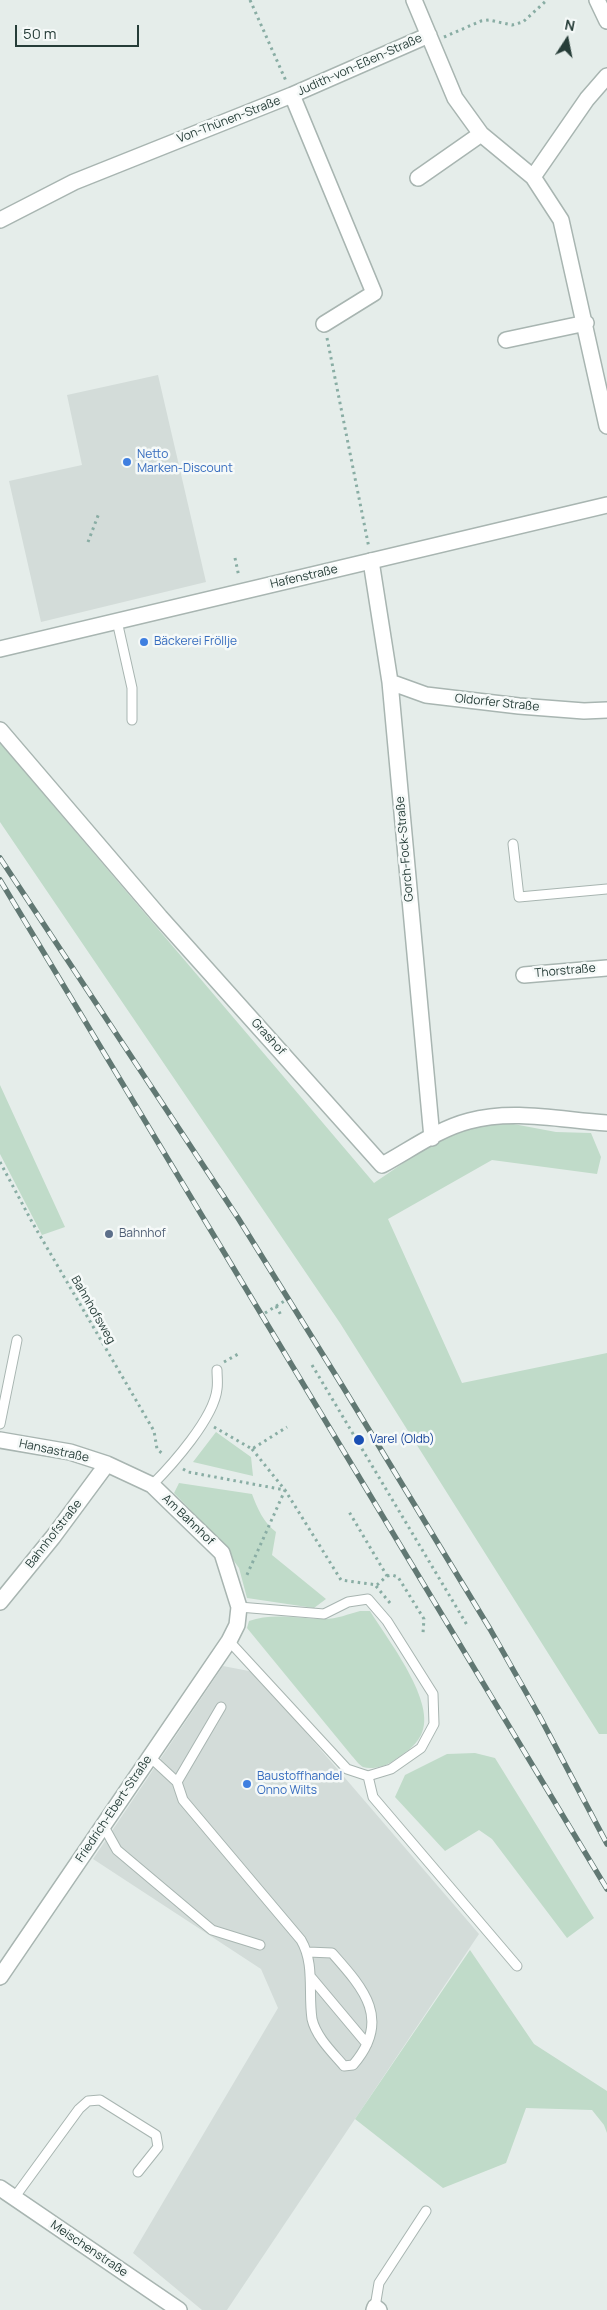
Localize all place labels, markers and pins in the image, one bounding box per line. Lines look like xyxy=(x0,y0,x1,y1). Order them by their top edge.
place label: Netto Marken-Discount xyxy=(137,448,233,476)
marker: Netto Marken-Discount xyxy=(121,456,133,468)
place label: Bäckerei Fröllje xyxy=(154,635,237,649)
marker: Bäckerei Fröllje xyxy=(138,636,150,648)
place label: Bahnhof xyxy=(119,1227,166,1241)
marker: Bahnhof xyxy=(103,1228,115,1240)
marker: Varel (Oldb) xyxy=(352,1433,366,1447)
place label: Varel (Oldb) xyxy=(370,1433,435,1447)
place label: Baustoffhandel Onno Wilts xyxy=(257,1770,342,1798)
marker: Baustoffhandel Onno Wilts xyxy=(241,1778,253,1790)

